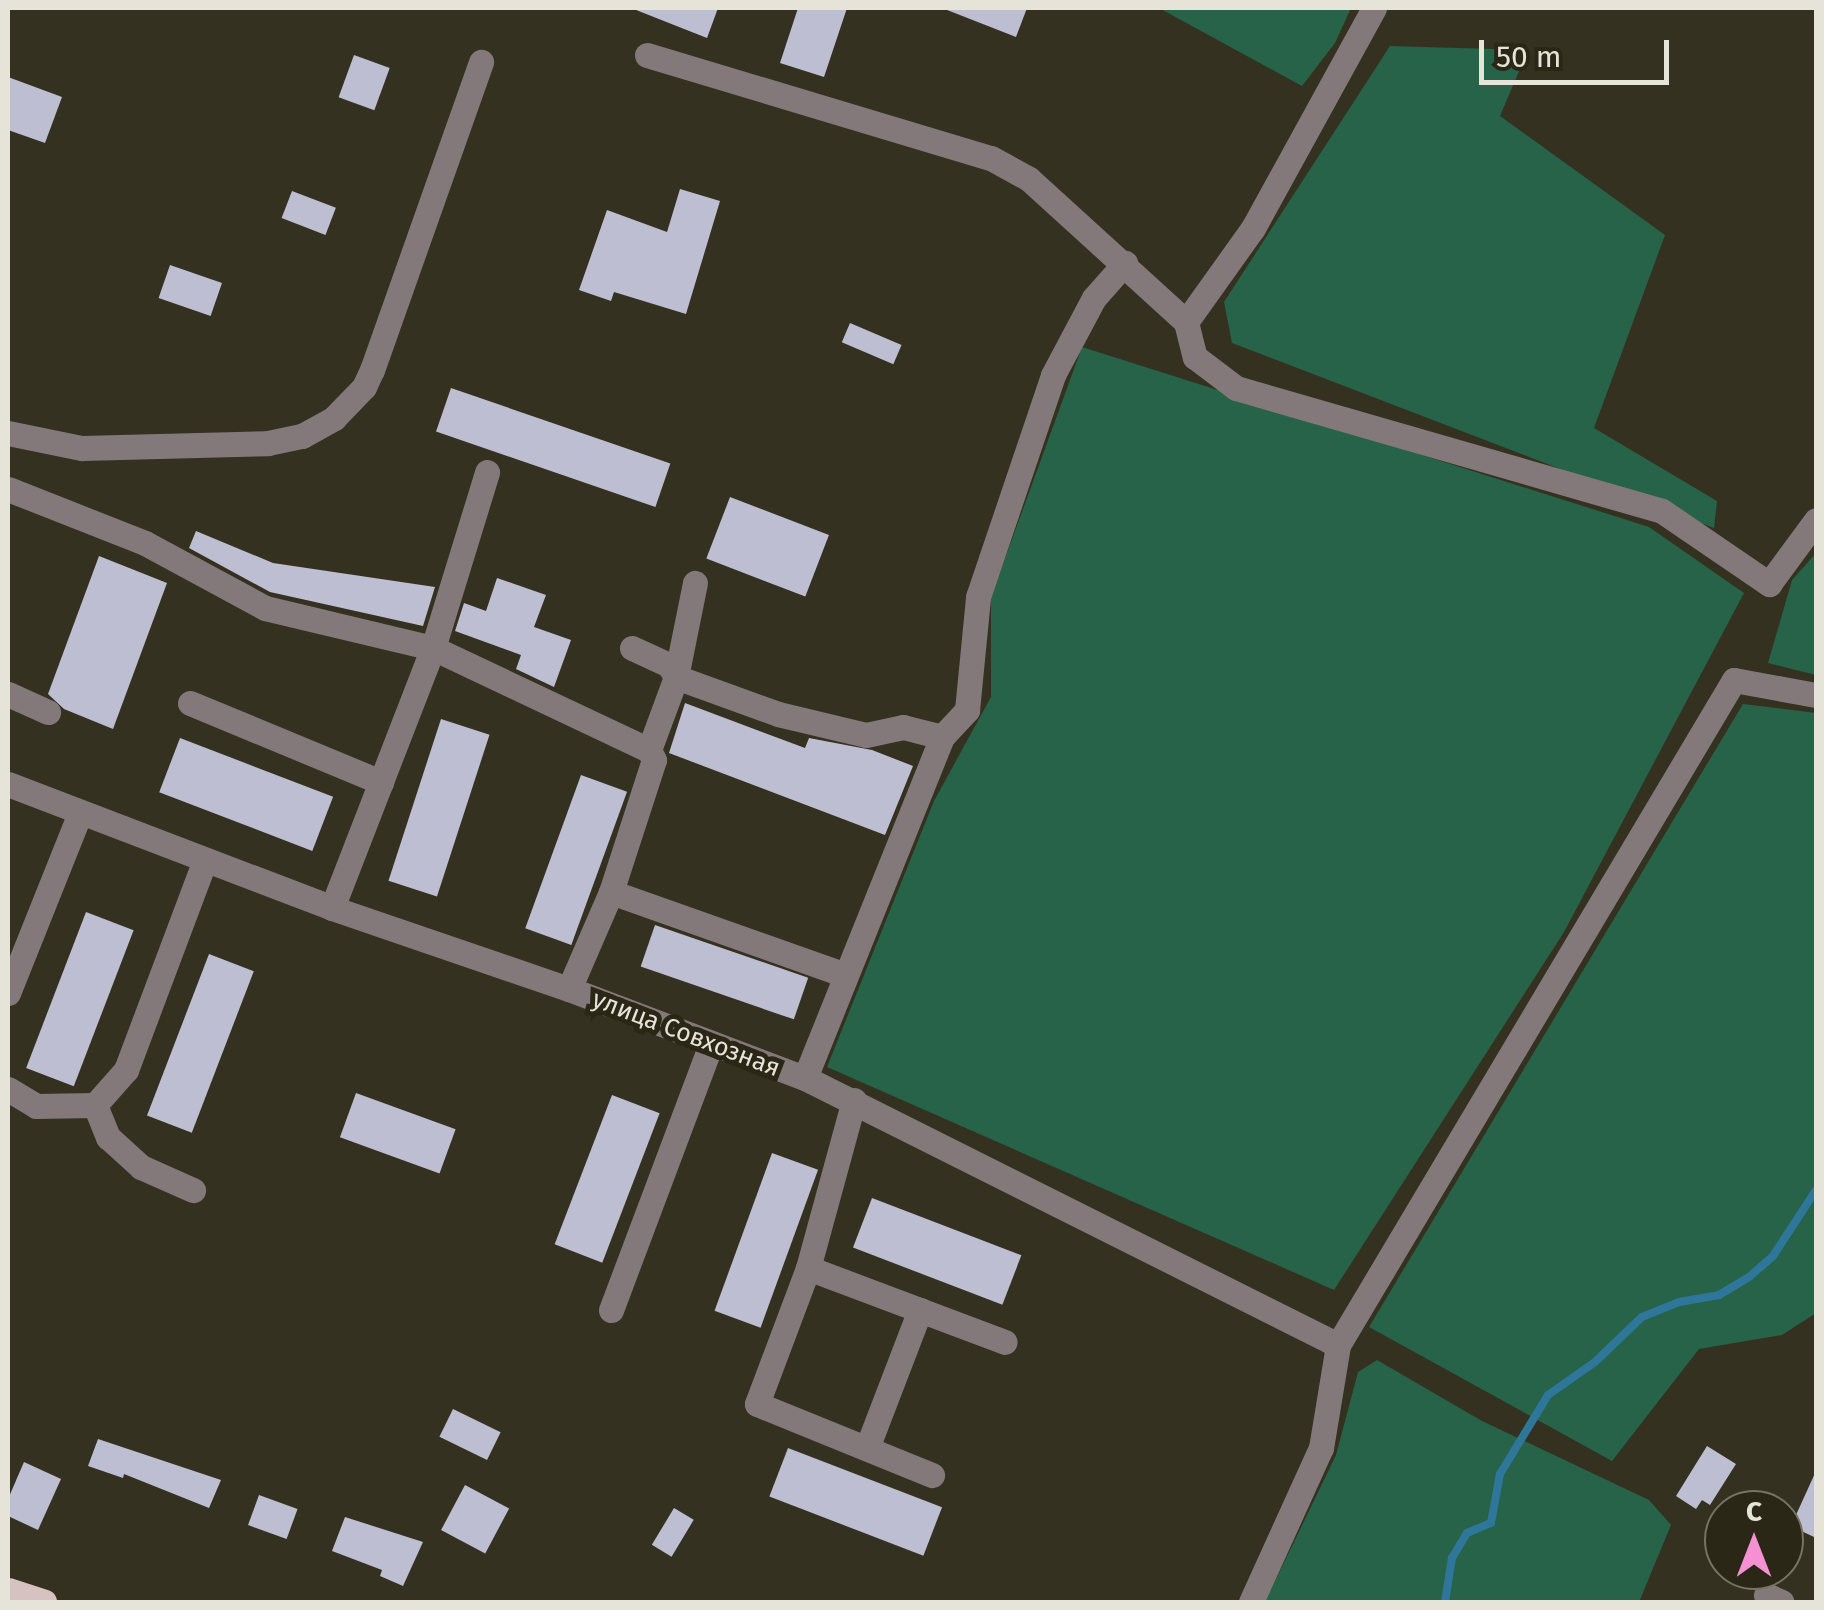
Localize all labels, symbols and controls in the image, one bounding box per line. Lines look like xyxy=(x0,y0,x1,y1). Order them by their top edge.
scale bar xyxy=(1484,20,1674,82)
text: 50 m xyxy=(1496,39,1561,75)
street label: улица Совхозная xyxy=(588,984,784,1084)
north arrow xyxy=(1704,1490,1804,1590)
text: С xyxy=(1746,1495,1762,1528)

